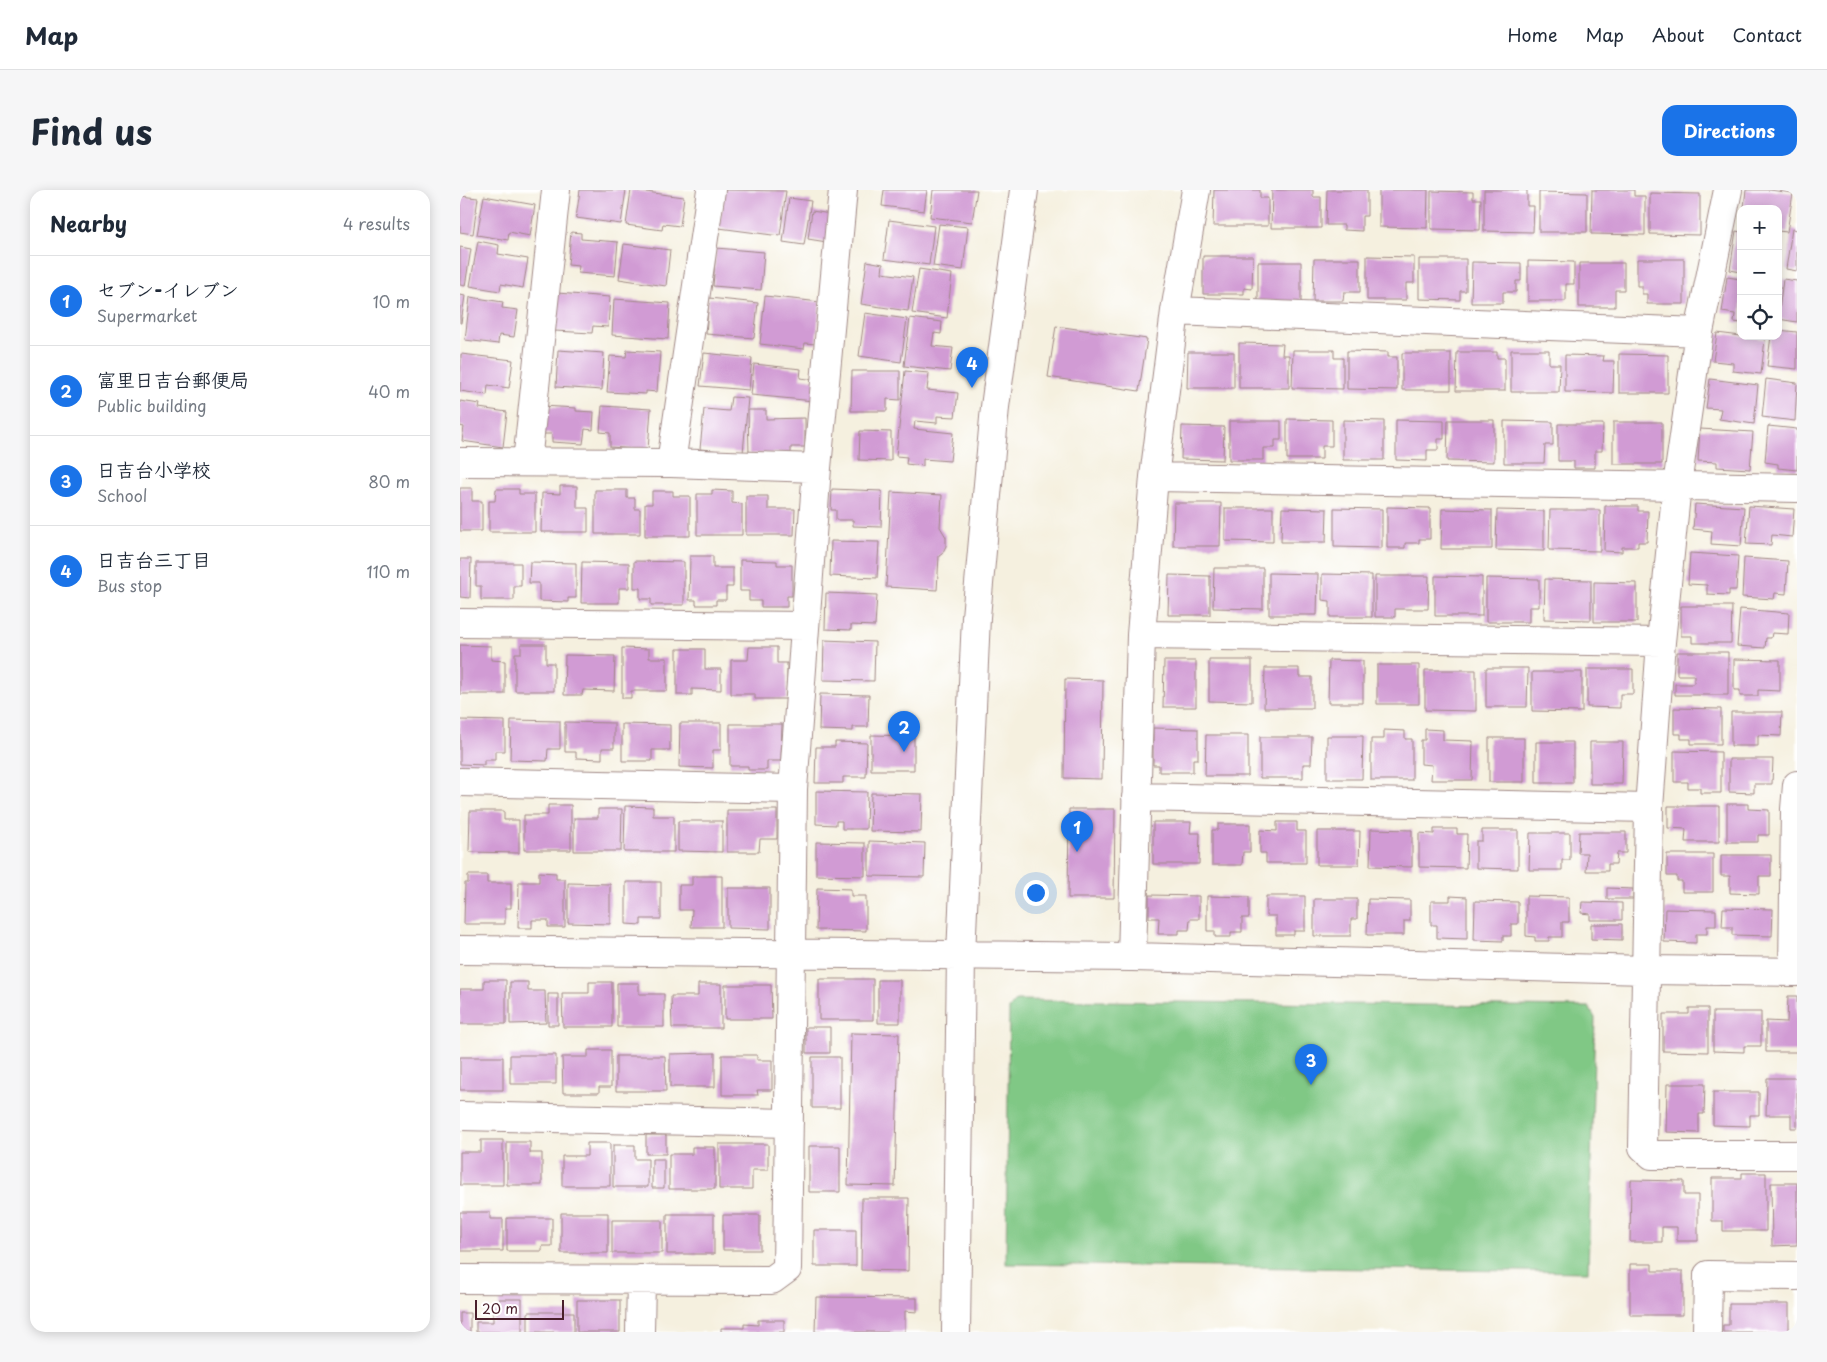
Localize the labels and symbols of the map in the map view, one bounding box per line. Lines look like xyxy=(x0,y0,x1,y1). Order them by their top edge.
pin: 4 xyxy=(956,347,988,388)
pin: 2 xyxy=(888,711,920,752)
pin: 1 xyxy=(1061,811,1093,852)
your location xyxy=(1023,880,1049,906)
pin: 3 xyxy=(1295,1044,1327,1085)
scale bar xyxy=(475,1297,564,1320)

